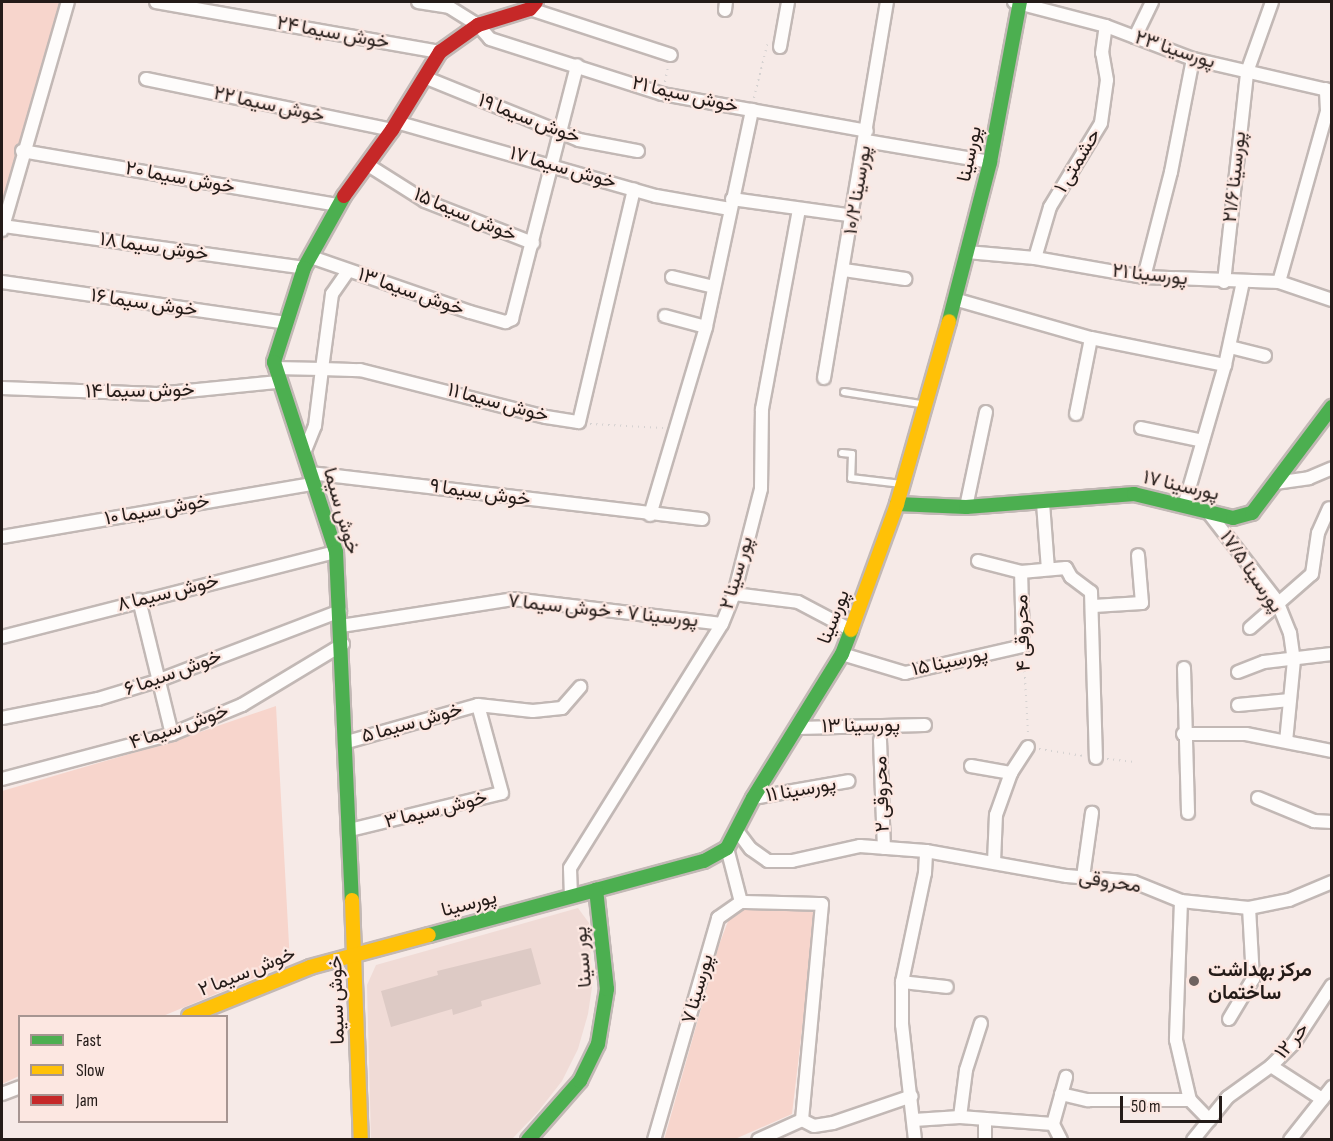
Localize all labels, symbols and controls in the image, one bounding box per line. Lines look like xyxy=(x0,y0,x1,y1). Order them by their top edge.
street label: خوش سیما ۲۴ xyxy=(275,11,391,55)
street label: پورسینا ۲۳ xyxy=(1132,26,1218,74)
street label: خوش سیما ۲۱ xyxy=(630,71,740,119)
street label: خوش سیما ۲۲ xyxy=(211,82,327,128)
street label: خوش سیما ۱۹ xyxy=(475,89,583,149)
street label: پورسینا xyxy=(952,124,988,184)
street label: حشمتی ۱ xyxy=(1049,124,1107,198)
street label: پورسینا ۲۱/۶ xyxy=(1218,130,1252,224)
street label: خوش سیما ۱۷ xyxy=(507,141,619,195)
street label: پورسینا ۱۰/۲ xyxy=(839,144,877,236)
street label: خوش سیما ۲۰ xyxy=(123,157,237,199)
street label: خوش سیما ۱۵ xyxy=(410,183,520,247)
street label: خوش سیما ۱۸ xyxy=(98,227,210,267)
street label: پورسینا ۲۱ xyxy=(1111,259,1189,291)
street label: خوش سیما ۱۳ xyxy=(355,263,467,321)
street label: خوش سیما ۱۶ xyxy=(89,284,199,322)
street label: خوش سیما ۱۴ xyxy=(85,378,195,404)
street label: خوش سیما ۱۱ xyxy=(445,378,551,428)
street label: خوش سیما xyxy=(317,465,365,557)
street label: پورسینا ۱۷ xyxy=(1141,466,1221,506)
street label: خوش سیما ۹ xyxy=(428,474,532,512)
street label: خوش سیما ۱۰ xyxy=(103,489,211,531)
street label: پورسینا ۱۷/۵ xyxy=(1214,526,1288,618)
street label: پور سینا ۲ xyxy=(715,534,759,612)
street label: خوش سیما ۸ xyxy=(115,569,221,617)
street label: پورسینا xyxy=(813,586,855,648)
street label: پورسینا ۷ + خوش سیما ۷ xyxy=(507,589,699,633)
street label: محروقی ۴ xyxy=(1010,594,1036,672)
street label: پورسینا ۱۵ xyxy=(910,642,990,682)
street label: خوش سیما ۶ xyxy=(121,644,225,702)
street label: خوش سیما ۵ xyxy=(359,697,465,749)
street label: خوش سیما ۴ xyxy=(126,699,232,755)
street label: پورسینا ۱۳ xyxy=(821,713,901,739)
street label: محروقی ۲ xyxy=(869,755,895,833)
street label: پورسینا ۱۱ xyxy=(764,772,838,808)
street label: خوش سیما ۳ xyxy=(382,786,490,834)
street label: محروقی xyxy=(1077,865,1143,899)
street label: پورسینا xyxy=(439,885,499,923)
street label: پور سینا xyxy=(568,925,598,989)
street label: خوش سیما ۲ xyxy=(195,942,299,1002)
street label: پورسینا ۷ xyxy=(677,951,719,1027)
street label: خوش سیما xyxy=(323,955,351,1045)
place label: مرکز بهداشت ساختمان xyxy=(1208,958,1312,1005)
marker: مرکز بهداشت ساختمان xyxy=(1185,972,1203,990)
legend xyxy=(18,1015,228,1123)
street label: حر ۱۲ xyxy=(1270,1018,1314,1064)
text: Fast xyxy=(76,1030,101,1051)
text: Slow xyxy=(76,1060,105,1081)
scale bar xyxy=(1123,1084,1225,1122)
text: Jam xyxy=(76,1090,98,1111)
text: 50 m xyxy=(1131,1096,1161,1117)

